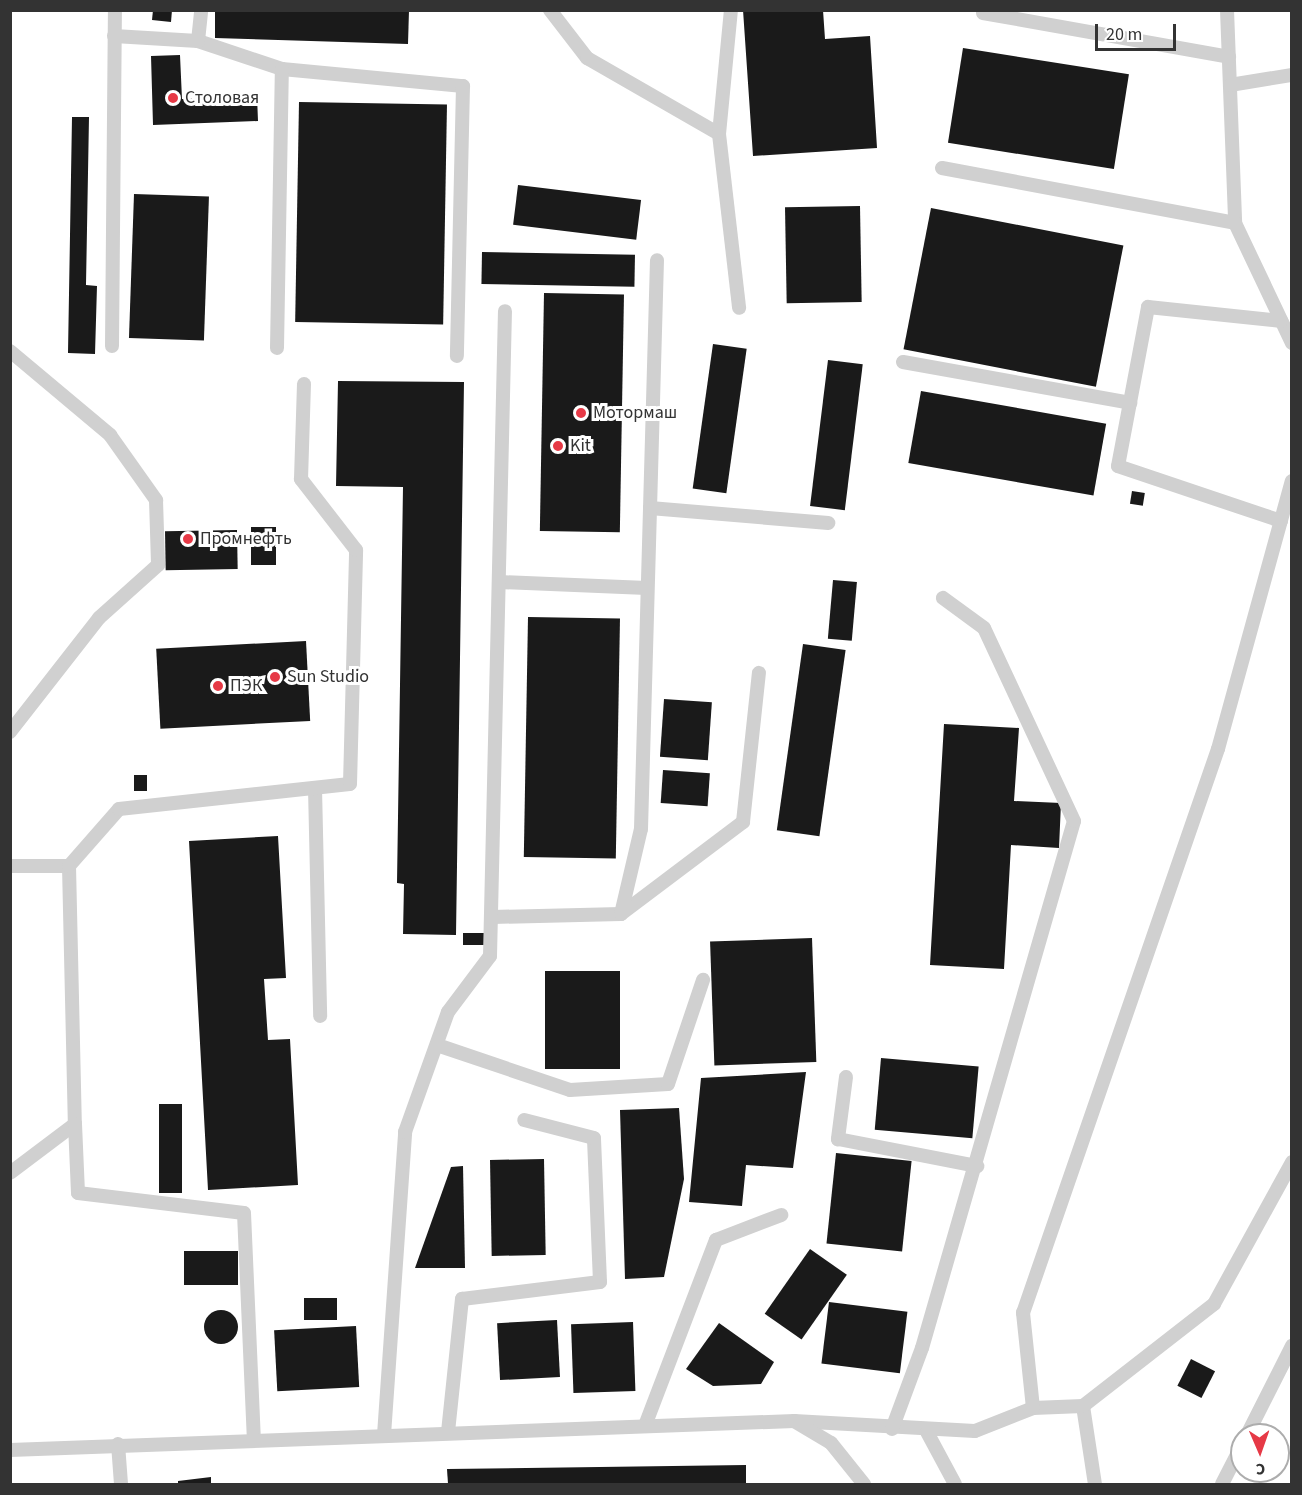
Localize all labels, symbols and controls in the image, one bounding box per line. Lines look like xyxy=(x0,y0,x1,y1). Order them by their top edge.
scale bar xyxy=(1098,12,1179,50)
text: 20 m xyxy=(1106,22,1142,47)
place label: Столовая xyxy=(185,87,259,109)
marker: Столовая xyxy=(166,91,180,105)
place label: Мотормаш xyxy=(593,402,677,424)
marker: Мотормаш xyxy=(574,406,588,420)
place label: Kit xyxy=(570,435,591,457)
marker: Kit xyxy=(551,439,565,453)
place label: Промнефть xyxy=(200,528,292,550)
marker: Промнефть xyxy=(181,532,195,546)
place label: Sun Studio xyxy=(287,666,369,688)
marker: Sun Studio xyxy=(268,670,282,684)
place label: ПЭК xyxy=(230,675,262,697)
marker: ПЭК xyxy=(211,679,225,693)
north arrow xyxy=(1230,1423,1290,1483)
text: С xyxy=(1256,1458,1266,1480)

